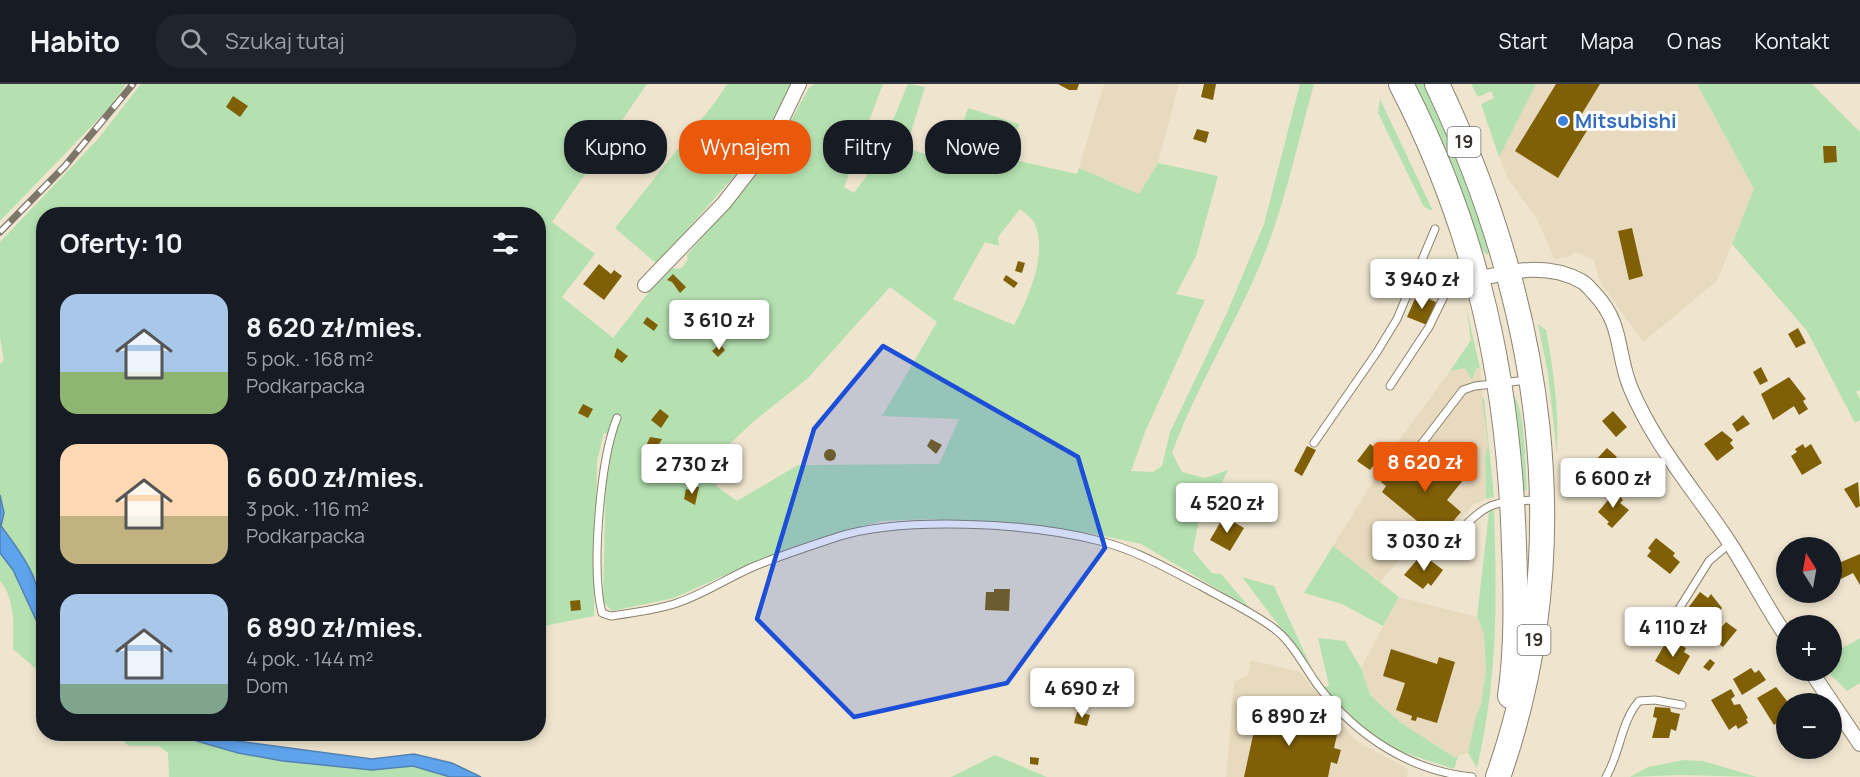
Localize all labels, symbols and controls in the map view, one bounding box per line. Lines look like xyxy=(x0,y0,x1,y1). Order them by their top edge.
search box xyxy=(156,14,576,68)
text: Habito xyxy=(30,22,120,60)
icon: search xyxy=(177,25,210,58)
text: Szukaj tutaj xyxy=(225,26,345,56)
text: Start xyxy=(1499,27,1548,55)
text: Mapa xyxy=(1581,27,1634,55)
text: O nas xyxy=(1667,27,1722,55)
text: Kontakt xyxy=(1755,27,1830,55)
place label: Mitsubishi xyxy=(1575,107,1677,134)
marker: Mitsubishi xyxy=(1556,114,1570,128)
chip: Kupno xyxy=(564,120,667,174)
chip: Wynajem xyxy=(679,120,811,174)
chip: Filtry xyxy=(823,120,913,174)
chip: Nowe xyxy=(925,120,1021,174)
road number: 19 xyxy=(1448,127,1480,157)
text: Oferty: 10 xyxy=(60,225,183,261)
icon: filters xyxy=(489,227,522,260)
pin: 3 940 zł xyxy=(1360,259,1484,310)
text: 3 940 zł xyxy=(1384,265,1460,292)
pin: 3 610 zł xyxy=(657,300,781,351)
text: 3 610 zł xyxy=(683,306,755,333)
text: 8 620 zł/mies. xyxy=(246,309,423,345)
icon: home xyxy=(108,318,180,390)
text: 5 pok. · 168 m² xyxy=(246,345,374,372)
text: Podkarpacka xyxy=(246,372,365,399)
pin: 8 620 zł xyxy=(1363,442,1487,493)
pin: 2 730 zł xyxy=(630,444,754,495)
text: 8 620 zł xyxy=(1387,448,1463,475)
text: 2 730 zł xyxy=(655,450,729,477)
pin: 6 600 zł xyxy=(1551,458,1675,509)
text: 6 600 zł/mies. xyxy=(246,459,425,495)
text: 6 600 zł xyxy=(1574,464,1652,491)
icon: home xyxy=(108,468,180,540)
pin: 4 520 zł xyxy=(1165,483,1289,534)
text: 4 520 zł xyxy=(1190,489,1264,516)
text: 3 pok. · 116 m² xyxy=(246,495,369,522)
pin: 3 030 zł xyxy=(1362,521,1486,572)
text: Podkarpacka xyxy=(246,522,365,549)
text: 3 030 zł xyxy=(1386,527,1462,554)
north arrow xyxy=(1776,537,1842,603)
map controls xyxy=(1776,537,1842,759)
pin: 4 110 zł xyxy=(1611,607,1735,658)
text: 6 890 zł/mies. xyxy=(246,609,424,645)
text: 4 110 zł xyxy=(1639,613,1707,640)
button: + xyxy=(1776,615,1842,681)
icon: home xyxy=(108,618,180,690)
road number: 19 xyxy=(1518,625,1550,655)
text: 4 pok. · 144 m² xyxy=(246,645,374,672)
pin: 4 690 zł xyxy=(1020,668,1144,719)
text: Dom xyxy=(246,672,288,699)
text: 4 690 zł xyxy=(1044,674,1120,701)
button: − xyxy=(1776,693,1842,759)
pin: 6 890 zł xyxy=(1227,696,1351,747)
text: 6 890 zł xyxy=(1251,702,1327,729)

